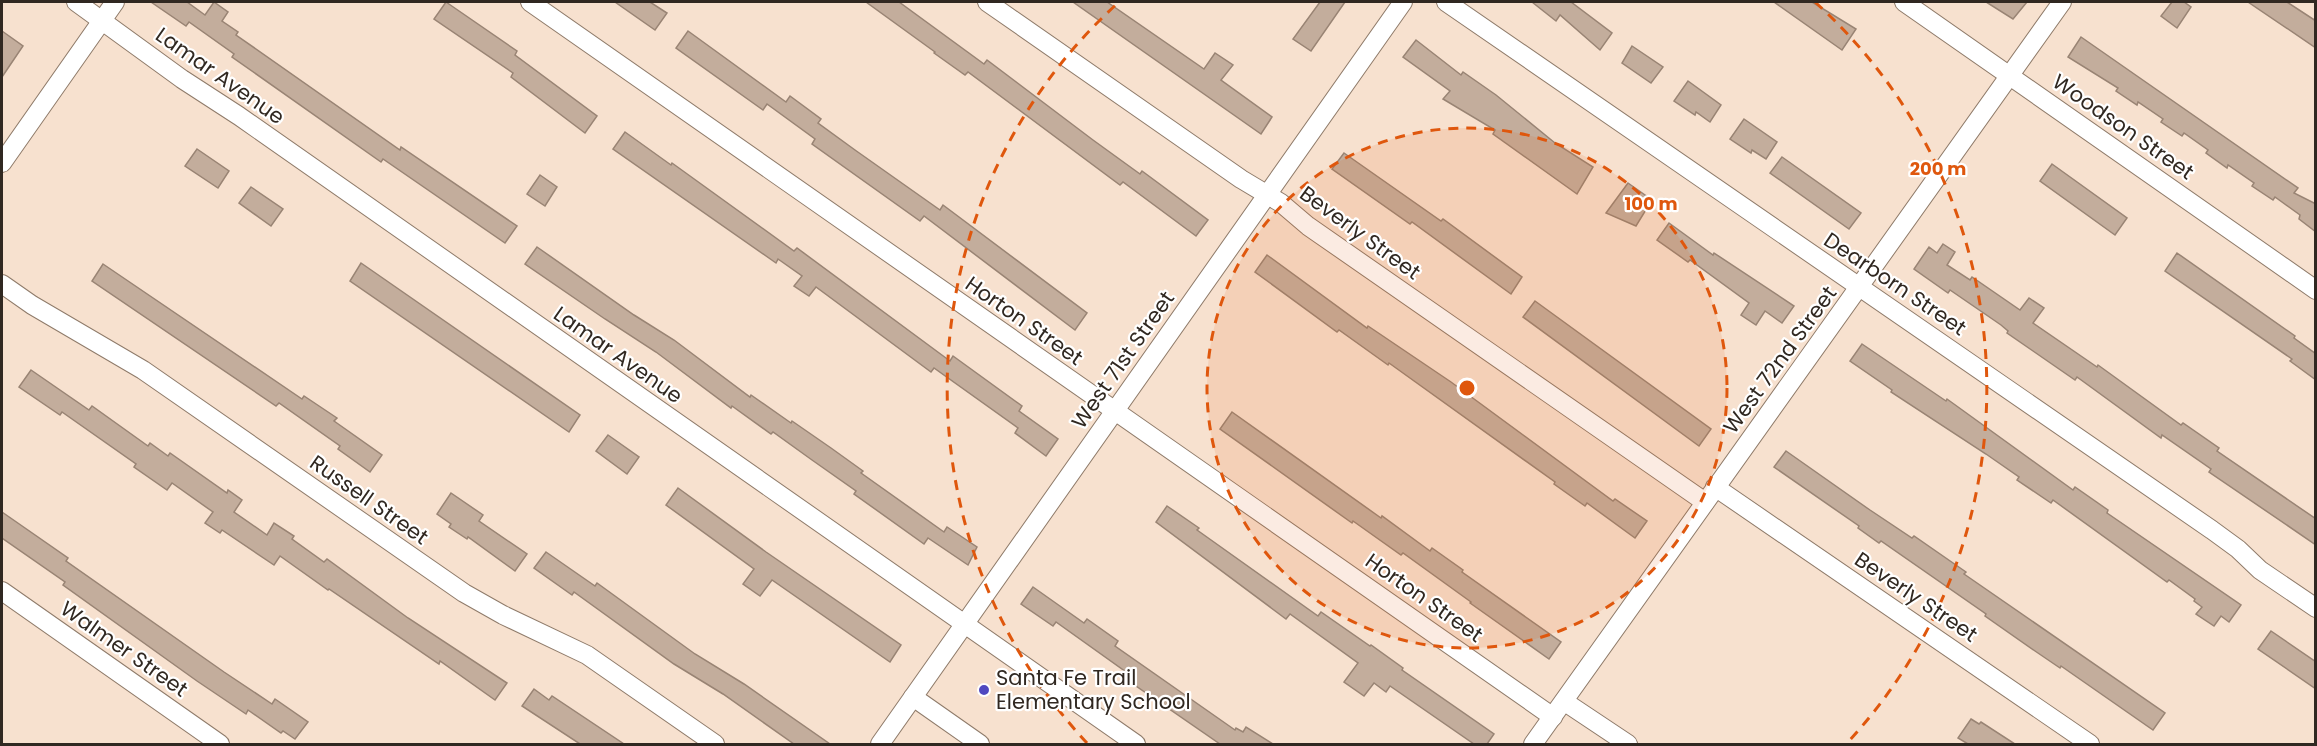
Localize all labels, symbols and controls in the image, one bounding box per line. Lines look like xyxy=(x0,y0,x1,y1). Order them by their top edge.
street label: Lamar Avenue xyxy=(150,20,291,131)
street label: Woodson Street xyxy=(2047,67,2200,186)
text: 200 m xyxy=(1910,156,1966,181)
street label: Beverly Street xyxy=(1294,179,1427,286)
text: 100 m xyxy=(1624,191,1678,216)
street label: Dearborn Street xyxy=(1818,225,1972,342)
street label: Horton Street xyxy=(960,269,1089,372)
street label: West 72nd Street xyxy=(1716,280,1843,439)
street label: West 71st Street xyxy=(1064,285,1181,434)
street label: Lamar Avenue xyxy=(548,299,689,410)
centre of rings xyxy=(1457,378,1477,398)
street label: Russell Street xyxy=(304,448,434,551)
street label: Beverly Street xyxy=(1849,545,1984,648)
street label: Horton Street xyxy=(1360,546,1489,649)
street label: Walmer Street xyxy=(55,594,194,703)
place label: Santa Fe Trail Elementary School xyxy=(996,663,1191,716)
marker: Santa Fe Trail Elementary School xyxy=(977,683,991,697)

